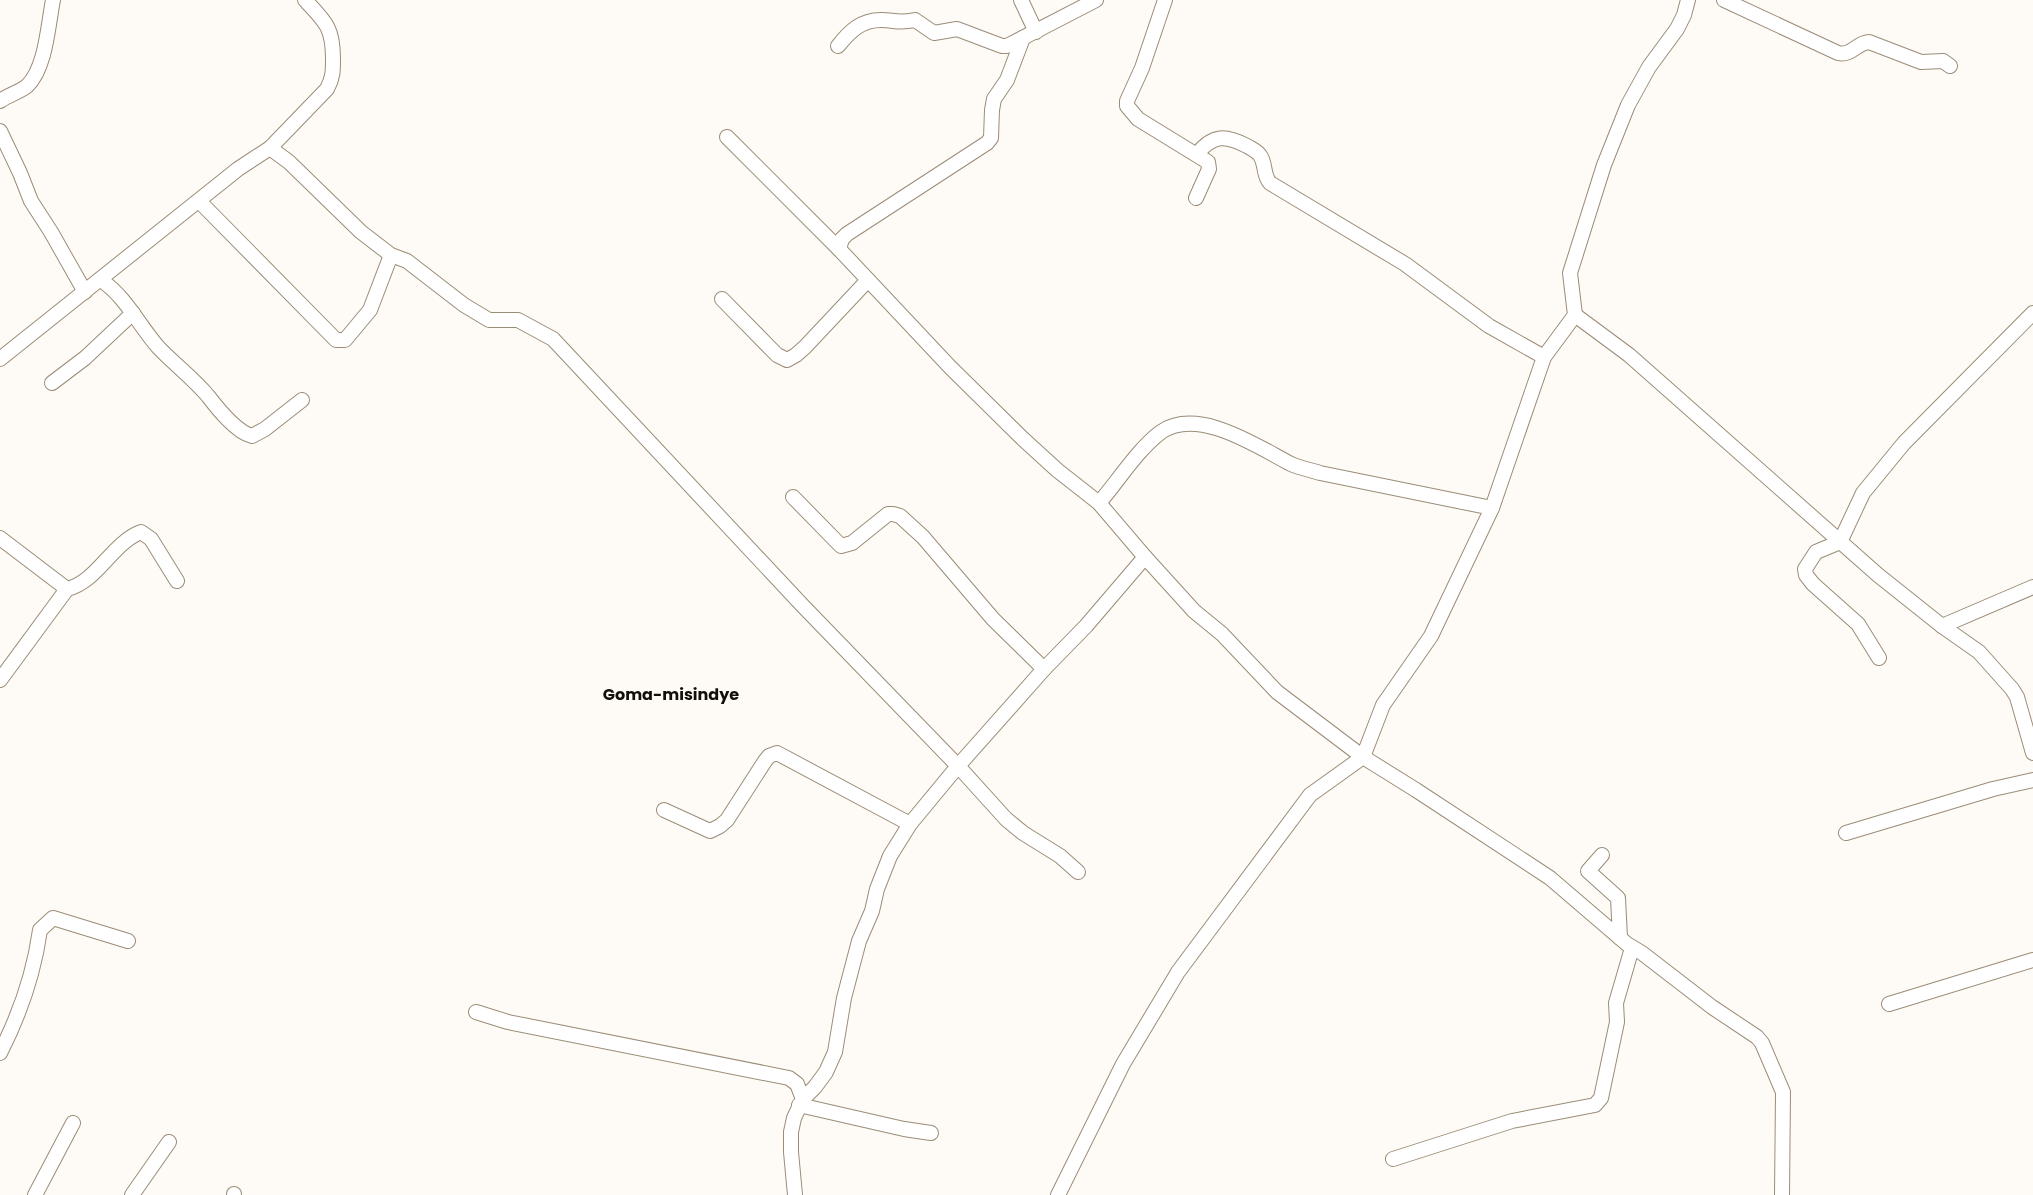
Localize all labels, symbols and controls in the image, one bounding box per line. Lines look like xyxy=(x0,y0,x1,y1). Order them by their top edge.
district label: Goma-misindye xyxy=(603,683,739,706)

